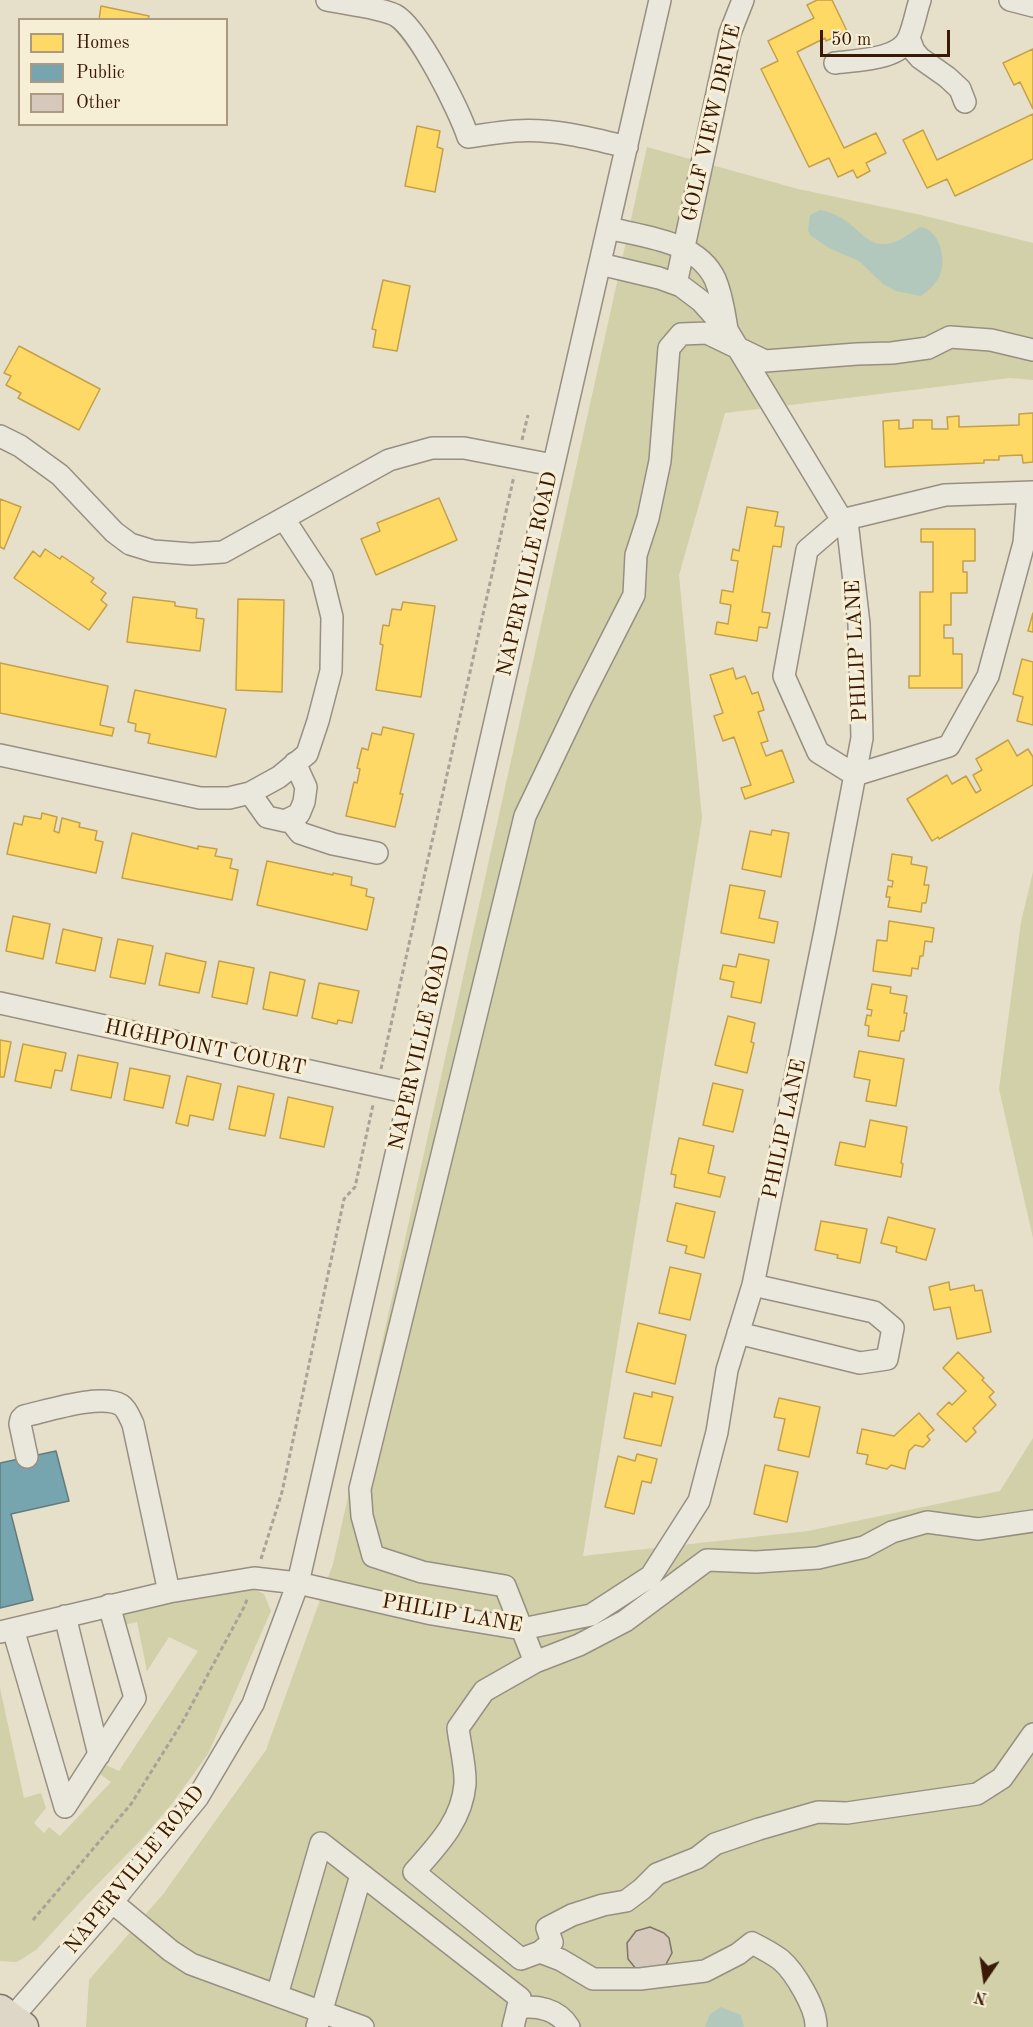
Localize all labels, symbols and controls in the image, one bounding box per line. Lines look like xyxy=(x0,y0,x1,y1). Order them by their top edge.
legend xyxy=(18,18,228,126)
scale bar xyxy=(823,18,954,56)
street label: GOLF VIEW DRIVE xyxy=(677,22,747,224)
text: 50 m xyxy=(831,31,871,49)
text: Homes xyxy=(76,34,130,52)
text: Public xyxy=(76,64,125,82)
text: Other xyxy=(76,94,120,112)
street label: NAPERVILLE ROAD xyxy=(492,469,564,679)
street label: PHILIP LANE xyxy=(841,579,873,723)
street label: NAPERVILLE ROAD xyxy=(384,943,456,1153)
street label: HIGHPOINT COURT xyxy=(102,1014,308,1082)
street label: PHILIP LANE xyxy=(758,1057,812,1201)
street label: PHILIP LANE xyxy=(380,1589,524,1639)
street label: NAPERVILLE ROAD xyxy=(59,1781,211,1959)
north arrow xyxy=(955,1949,1015,2009)
text: N xyxy=(973,1987,989,2006)

